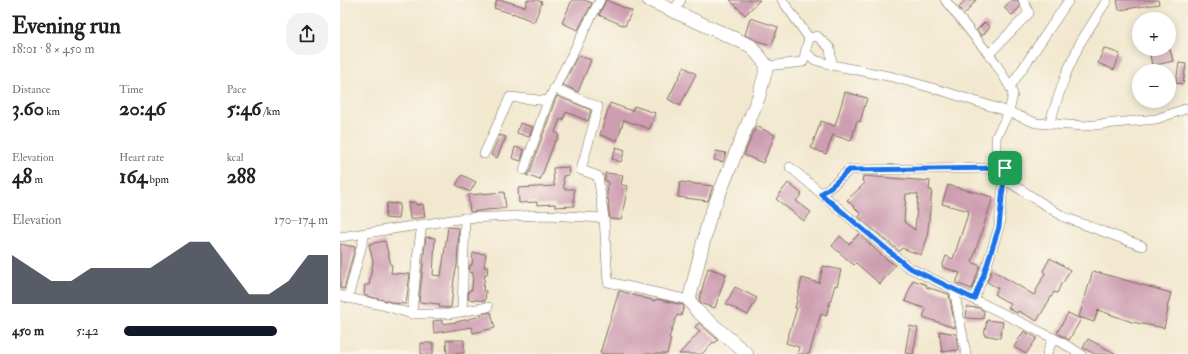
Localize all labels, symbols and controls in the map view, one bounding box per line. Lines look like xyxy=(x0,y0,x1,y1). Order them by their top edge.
text: Evening run xyxy=(12,12,121,40)
map controls xyxy=(1132,12,1176,108)
button: + xyxy=(1132,12,1176,56)
button: share xyxy=(286,13,328,55)
text: 18:01 · 8 × 450 m xyxy=(12,41,95,57)
button: − xyxy=(1132,64,1176,108)
text: Distance xyxy=(12,83,50,96)
text: Time xyxy=(119,83,143,96)
text: Pace xyxy=(227,83,246,96)
text: 3.60 xyxy=(12,96,44,121)
text: 20:46 xyxy=(119,96,166,121)
text: 5:46 xyxy=(227,96,261,121)
text: km xyxy=(44,105,60,118)
text: /km xyxy=(261,105,280,118)
text: Elevation xyxy=(12,151,54,164)
text: Heart rate xyxy=(119,151,164,164)
text: kcal xyxy=(227,151,244,164)
pin xyxy=(988,151,1022,185)
icon: arrive xyxy=(994,157,1016,179)
text: 48 xyxy=(12,164,32,189)
text: 164 xyxy=(119,164,147,189)
text: 288 xyxy=(227,164,256,189)
text: m xyxy=(32,173,43,186)
text: bpm xyxy=(147,173,169,186)
text: Elevation xyxy=(12,212,62,228)
text: 170–174 m xyxy=(274,212,328,228)
text: 450 m xyxy=(12,323,44,339)
text: 5:42 xyxy=(76,323,99,339)

